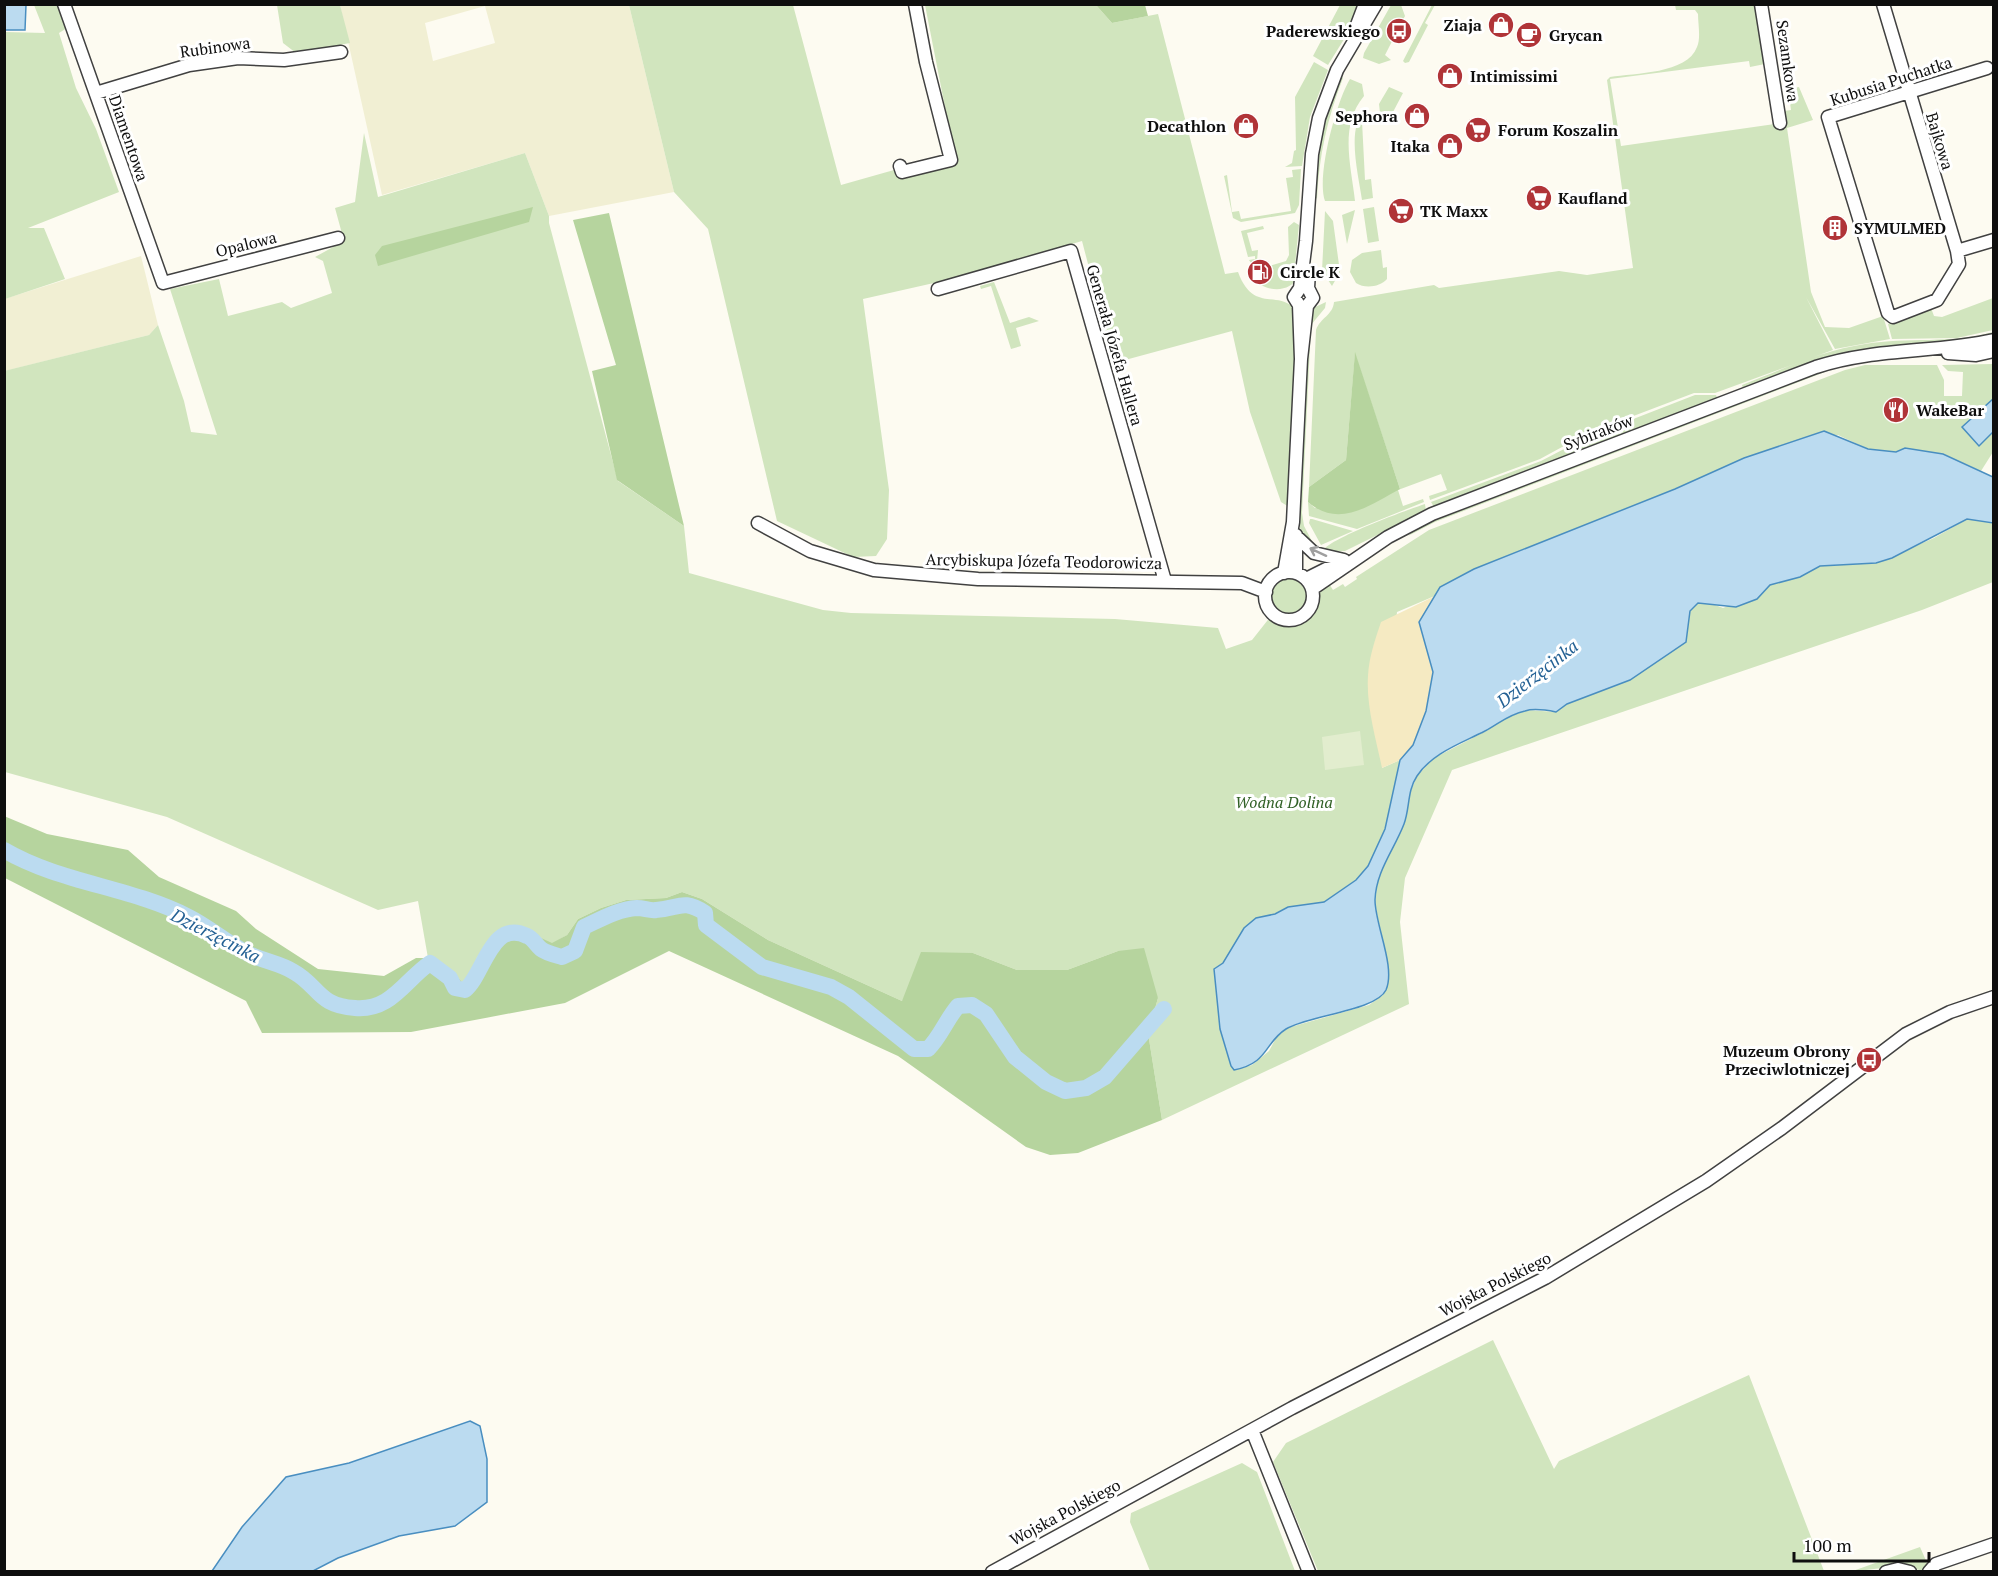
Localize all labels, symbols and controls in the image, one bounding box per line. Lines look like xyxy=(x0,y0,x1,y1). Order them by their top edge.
shop icon: Ziaja xyxy=(1486,10,1516,40)
place label: Ziaja xyxy=(1444,14,1482,36)
bus stop icon: Paderewskiego xyxy=(1384,16,1414,46)
street label: Sezamkowa xyxy=(1771,19,1805,103)
place label: Paderewskiego xyxy=(1266,20,1380,42)
cafe icon: Grycan xyxy=(1514,20,1544,50)
place label: Grycan xyxy=(1549,24,1603,46)
street label: Rubinowa xyxy=(178,31,252,63)
street label: Kubusia Puchatka xyxy=(1827,51,1955,111)
shop icon: Intimissimi xyxy=(1435,61,1465,91)
place label: Intimissimi xyxy=(1470,65,1558,87)
street label: Diamentowa xyxy=(104,92,154,184)
shop icon: Sephora xyxy=(1402,101,1432,131)
place label: Sephora xyxy=(1335,105,1398,127)
street label: Bajkowa xyxy=(1921,110,1959,172)
shop icon: Decathlon xyxy=(1231,111,1261,141)
place label: Decathlon xyxy=(1147,115,1227,137)
supermarket icon: Forum Koszalin xyxy=(1463,115,1493,145)
place label: Forum Koszalin xyxy=(1498,119,1619,141)
shop icon: Itaka xyxy=(1435,131,1465,161)
place label: Itaka xyxy=(1391,135,1430,157)
supermarket icon: Kaufland xyxy=(1524,183,1554,213)
place label: Kaufland xyxy=(1558,187,1628,209)
supermarket icon: TK Maxx xyxy=(1386,196,1416,226)
place label: TK Maxx xyxy=(1420,200,1488,222)
building icon: SYMULMED xyxy=(1820,213,1850,243)
place label: SYMULMED xyxy=(1854,217,1946,239)
street label: Opalowa xyxy=(213,226,279,262)
fuel station icon: Circle K xyxy=(1245,257,1275,287)
place label: Circle K xyxy=(1280,261,1341,283)
street label: Generała Józefa Hallera xyxy=(1081,262,1149,428)
restaurant icon: WakeBar xyxy=(1881,395,1911,425)
place label: WakeBar xyxy=(1916,399,1984,421)
street label: Sybiraków xyxy=(1560,409,1636,455)
one-way arrow xyxy=(1309,546,1327,558)
street label: Arcybiskupa Józefa Teodorowicza xyxy=(926,548,1162,574)
water label: Dzierżęcinka xyxy=(1490,634,1583,713)
park label: Wodna Dolina xyxy=(1235,791,1333,813)
water label: Dzierżęcinka xyxy=(166,902,265,968)
place label: Muzeum Obrony Przeciwlotniczej xyxy=(1723,1040,1851,1080)
bus stop icon: Muzeum Obrony Przeciwlotniczej xyxy=(1854,1045,1884,1075)
street label: Wojska Polskiego xyxy=(1435,1246,1555,1322)
street label: Wojska Polskiego xyxy=(1006,1473,1124,1550)
scale bar xyxy=(1794,1525,1929,1563)
text: 100 m xyxy=(1803,1533,1852,1557)

